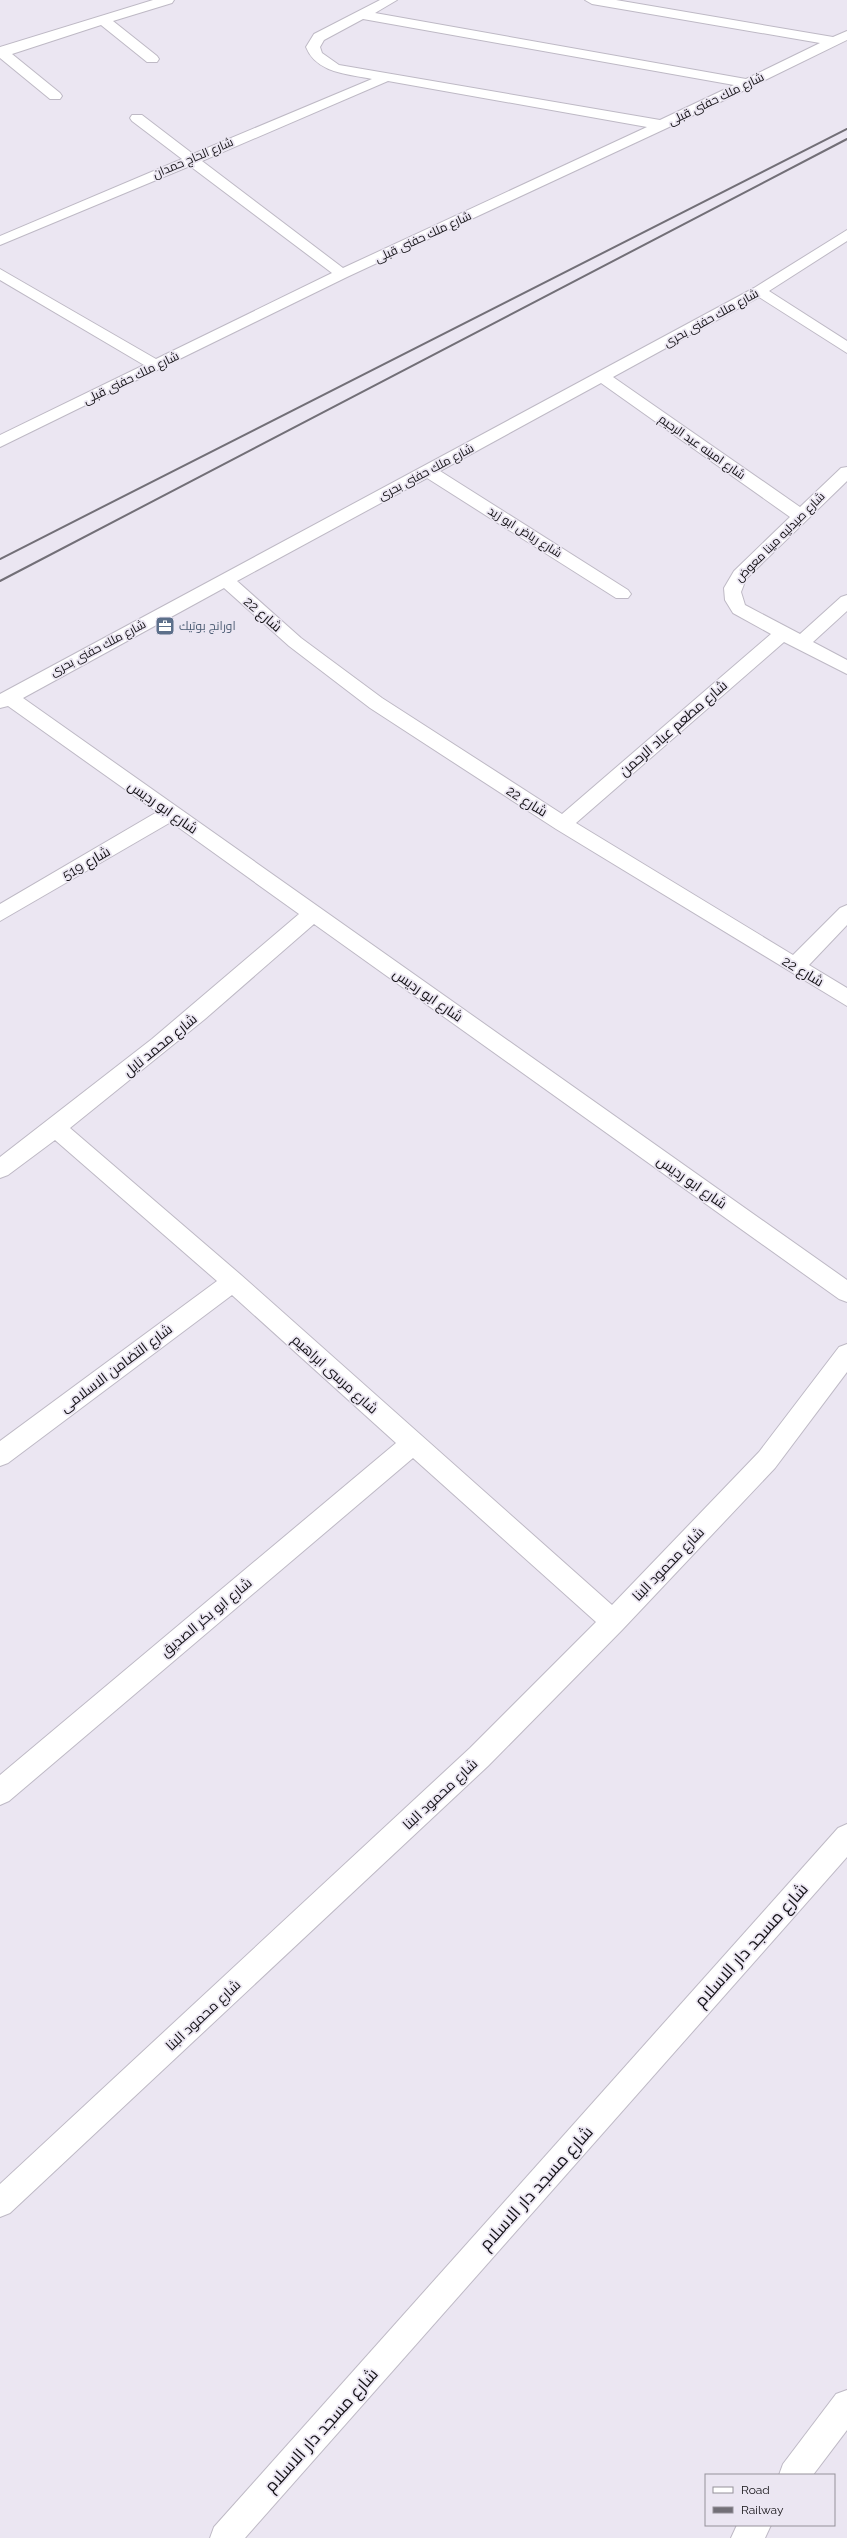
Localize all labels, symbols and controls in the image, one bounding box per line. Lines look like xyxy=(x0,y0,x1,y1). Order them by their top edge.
street label: شارع ملك حفنى قبلى xyxy=(666,70,767,129)
street label: شارع الحاج حمدان xyxy=(151,135,236,182)
street label: شارع ملك حفنى قبلى xyxy=(373,208,474,266)
street label: شارع ملك حفنى بحرى xyxy=(661,286,761,351)
street label: شارع ملك حفنى قبلى xyxy=(81,349,182,408)
street label: شارع امينه عبد الرحيم xyxy=(655,412,748,483)
street label: شارع ملك حفنى بحرى xyxy=(376,441,477,504)
street label: شارع صيدليه مينا معوض xyxy=(732,489,828,585)
street label: شارع رياض ابو زيد xyxy=(485,504,565,561)
street label: شارع 22 xyxy=(240,593,285,636)
office icon: اورانج بوتيك xyxy=(154,615,176,637)
street label: شارع ملك حفنى بحرى xyxy=(48,617,149,680)
place label: اورانج بوتيك xyxy=(179,619,236,634)
street label: شارع مطعم عباد الرحمن xyxy=(616,677,731,781)
street label: شارع ابو رديس xyxy=(124,777,201,838)
street label: شارع 22 xyxy=(503,782,550,821)
street label: شارع 519 xyxy=(59,843,113,884)
street label: شارع 22 xyxy=(779,952,827,990)
street label: شارع ابو رديس xyxy=(389,965,466,1026)
street label: شارع محمد نايل xyxy=(120,1010,201,1080)
street label: شارع ابو رديس xyxy=(653,1152,730,1213)
street label: شارع التضامن الاسلامى xyxy=(57,1321,176,1416)
street label: شارع مرسى ابراهيم xyxy=(287,1331,381,1418)
street label: شارع محمود البنا xyxy=(629,1524,708,1605)
street label: شارع ابو بكر الصديق xyxy=(157,1574,255,1660)
street label: شارع محمود البنا xyxy=(399,1755,481,1833)
street label: شارع مسجد دار الاسلام xyxy=(690,1879,813,2012)
street label: شارع محمود البنا xyxy=(162,1976,244,2054)
street label: شارع مسجد دار الاسلام xyxy=(475,2122,598,2255)
street label: شارع مسجد دار الاسلام xyxy=(260,2364,383,2497)
legend xyxy=(705,2474,835,2526)
text: Road xyxy=(741,2483,770,2497)
text: Railway xyxy=(741,2503,784,2517)

